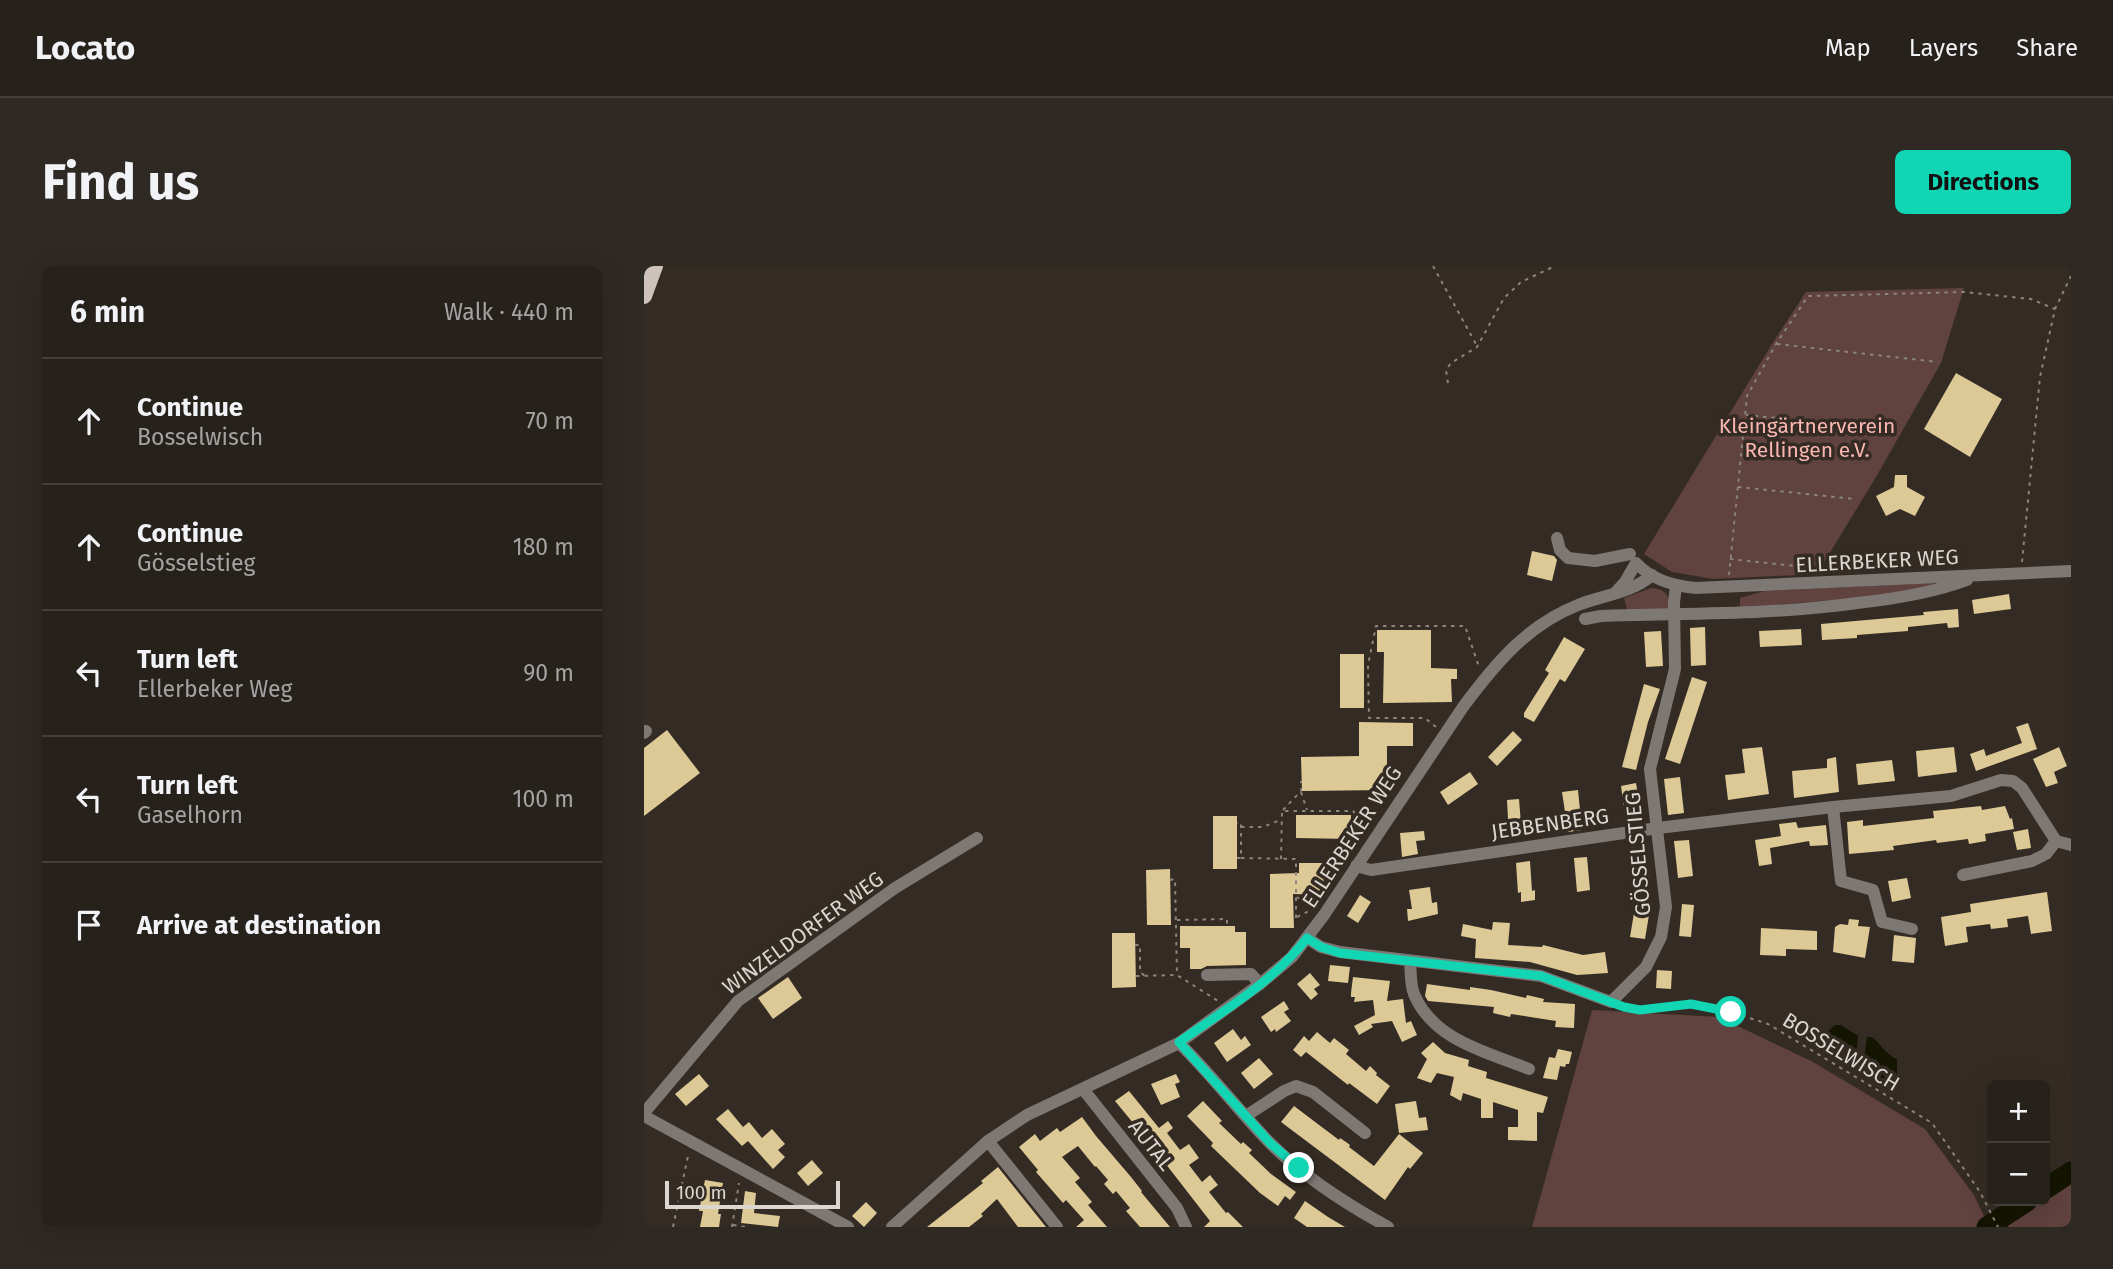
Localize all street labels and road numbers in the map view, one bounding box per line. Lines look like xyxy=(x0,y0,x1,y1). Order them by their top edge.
street label: ELLERBEKER WEG xyxy=(1795,544,1959,578)
street label: ELLERBEKER WEG xyxy=(1297,761,1407,913)
street label: GÖSSELSTIEG xyxy=(1620,791,1656,917)
street label: JEBBENBERG xyxy=(1490,803,1610,845)
street label: WINZELDORFER WEG xyxy=(717,866,889,1000)
street label: BOSSELWISCH xyxy=(1778,1007,1904,1097)
street label: AUTAL xyxy=(1123,1114,1179,1176)

